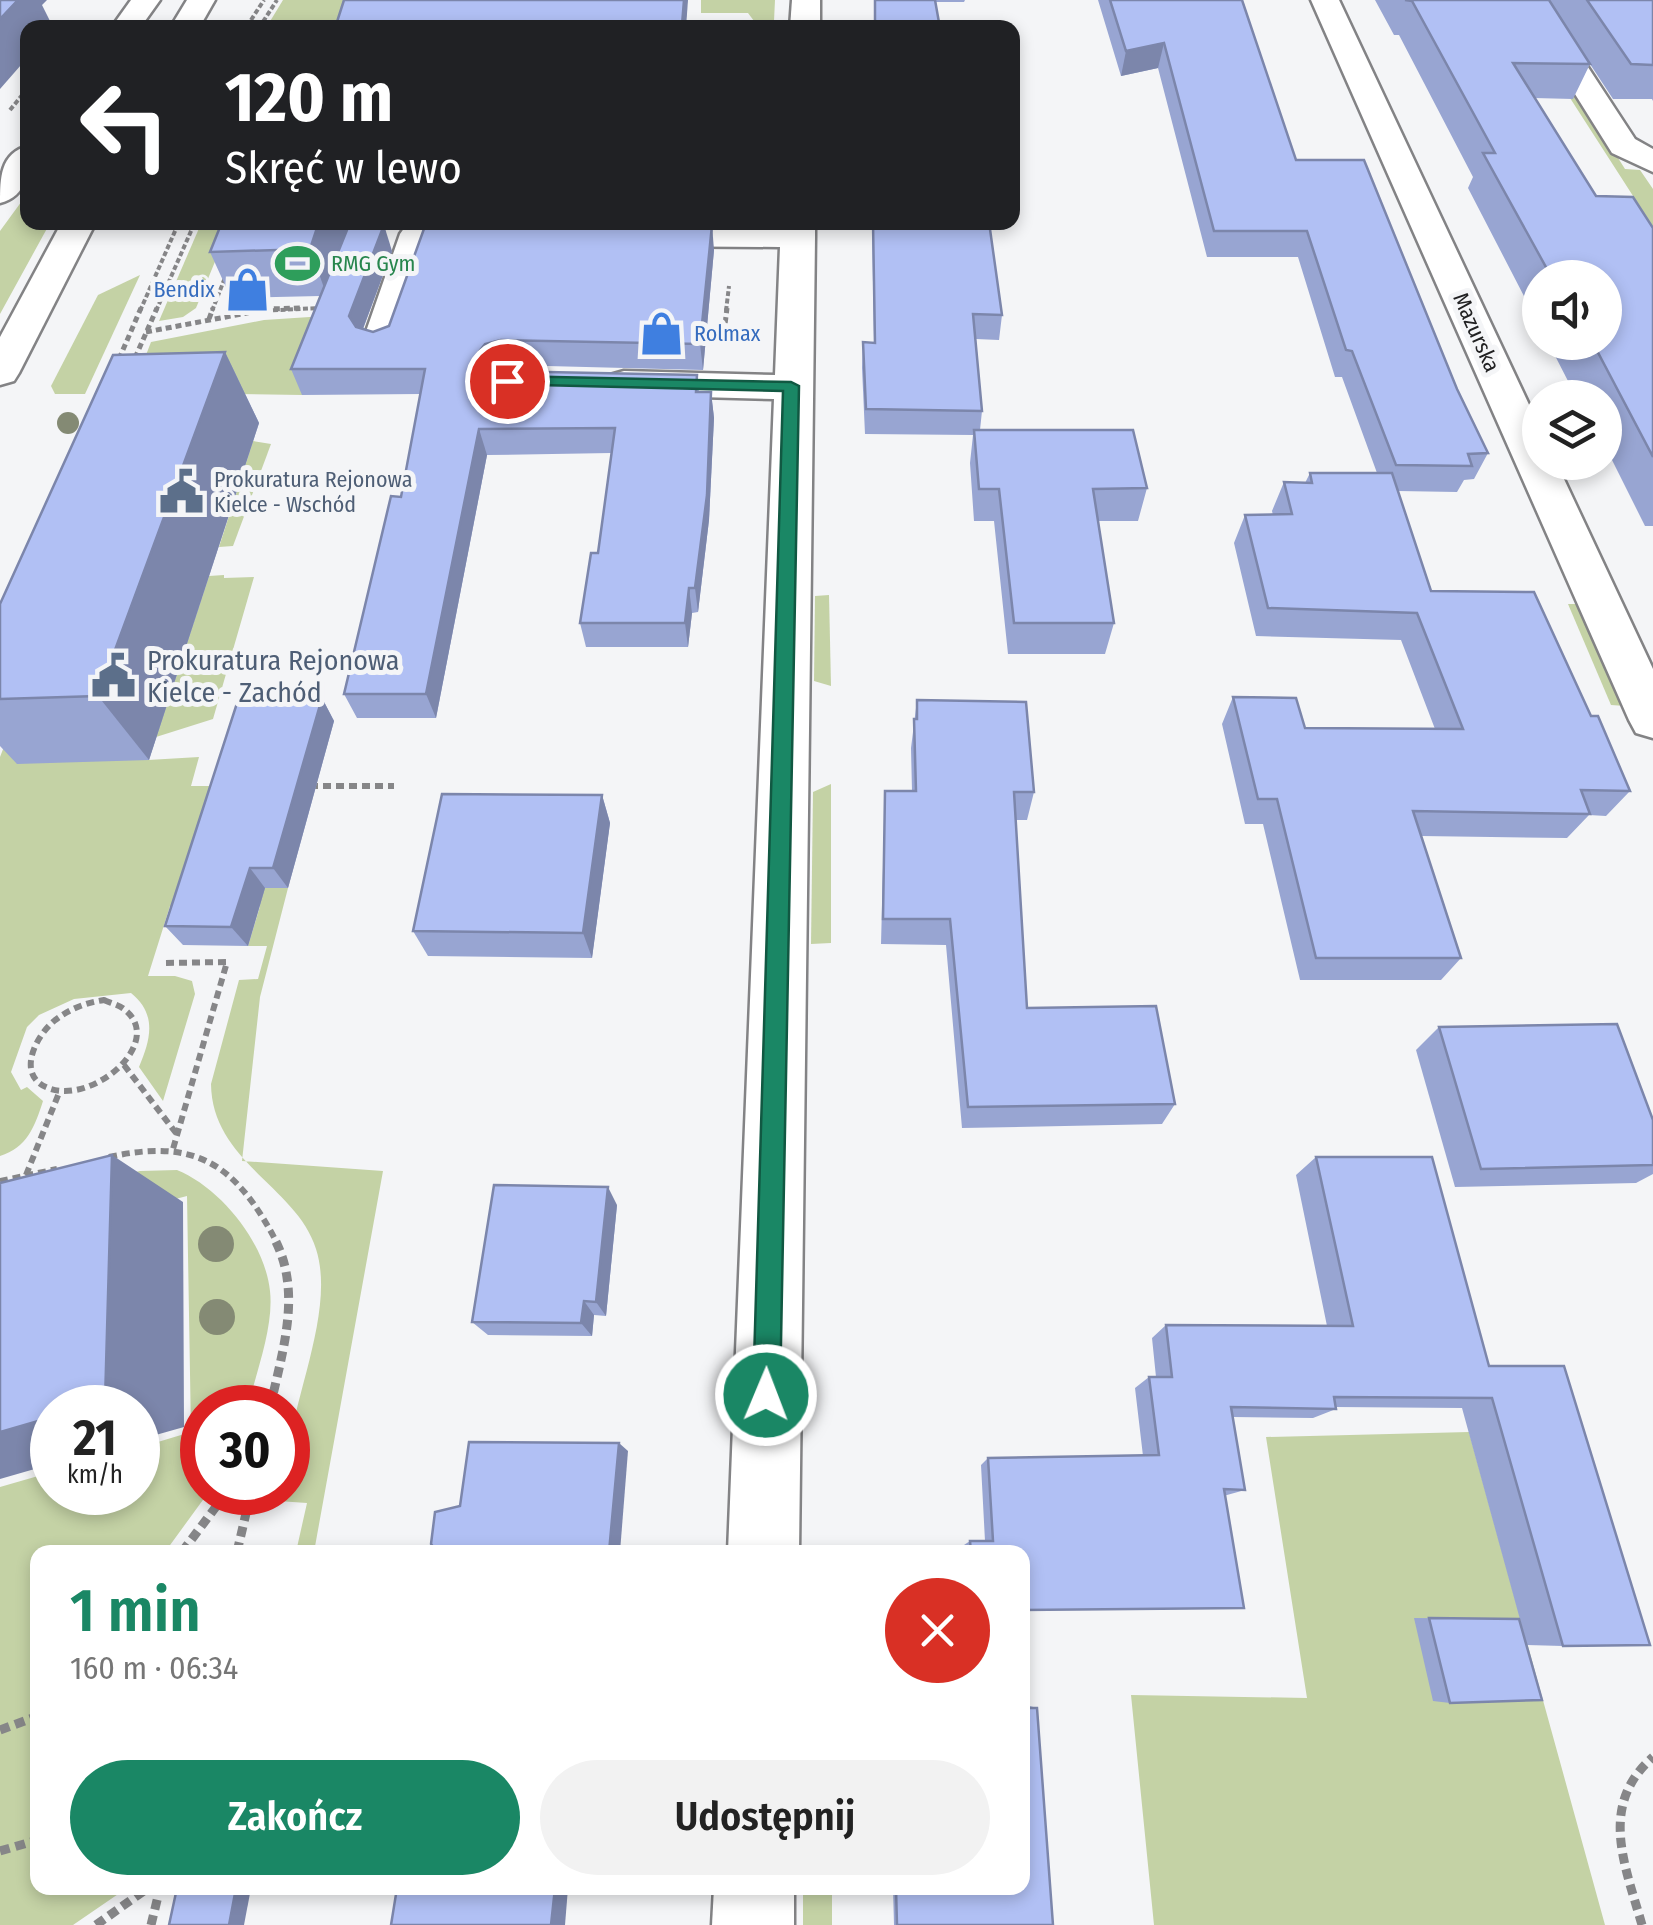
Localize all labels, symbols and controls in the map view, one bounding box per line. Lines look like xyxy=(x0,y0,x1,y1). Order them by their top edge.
text: 120 m xyxy=(225,56,393,140)
icon: left xyxy=(60,60,190,190)
text: Skręć w lewo xyxy=(225,141,462,195)
sports icon: RMG Gym xyxy=(274,239,322,287)
place label: RMG Gym xyxy=(331,250,416,277)
map controls xyxy=(1522,260,1622,480)
button: sound xyxy=(1522,260,1622,360)
shop icon: Bendix xyxy=(224,265,272,313)
place label: Bendix xyxy=(154,276,215,303)
street label: Mazurska xyxy=(1447,288,1506,376)
shop icon: Rolmax xyxy=(637,309,685,357)
place label: Rolmax xyxy=(694,320,761,347)
pin xyxy=(465,339,550,424)
icon: arrive xyxy=(480,354,535,409)
button: layers xyxy=(1522,380,1622,480)
place label: Prokuratura Rejonowa Kielce - Wschód xyxy=(214,466,412,518)
public building icon: Prokuratura Rejonowa Kielce - Wschód xyxy=(157,468,205,516)
place label: Prokuratura Rejonowa Kielce - Zachód xyxy=(147,644,400,709)
public building icon: Prokuratura Rejonowa Kielce - Zachód xyxy=(90,652,138,700)
position arrow xyxy=(714,1343,818,1447)
speed limit sign: 30 xyxy=(180,1385,310,1515)
text: 21 xyxy=(73,1408,117,1468)
text: km/h xyxy=(67,1460,123,1490)
text: 1 min xyxy=(70,1575,201,1647)
button: close xyxy=(885,1578,990,1683)
text: 160 m · 06:34 xyxy=(70,1649,238,1687)
button: Zakończ xyxy=(70,1760,520,1875)
button: Udostępnij xyxy=(540,1760,990,1875)

